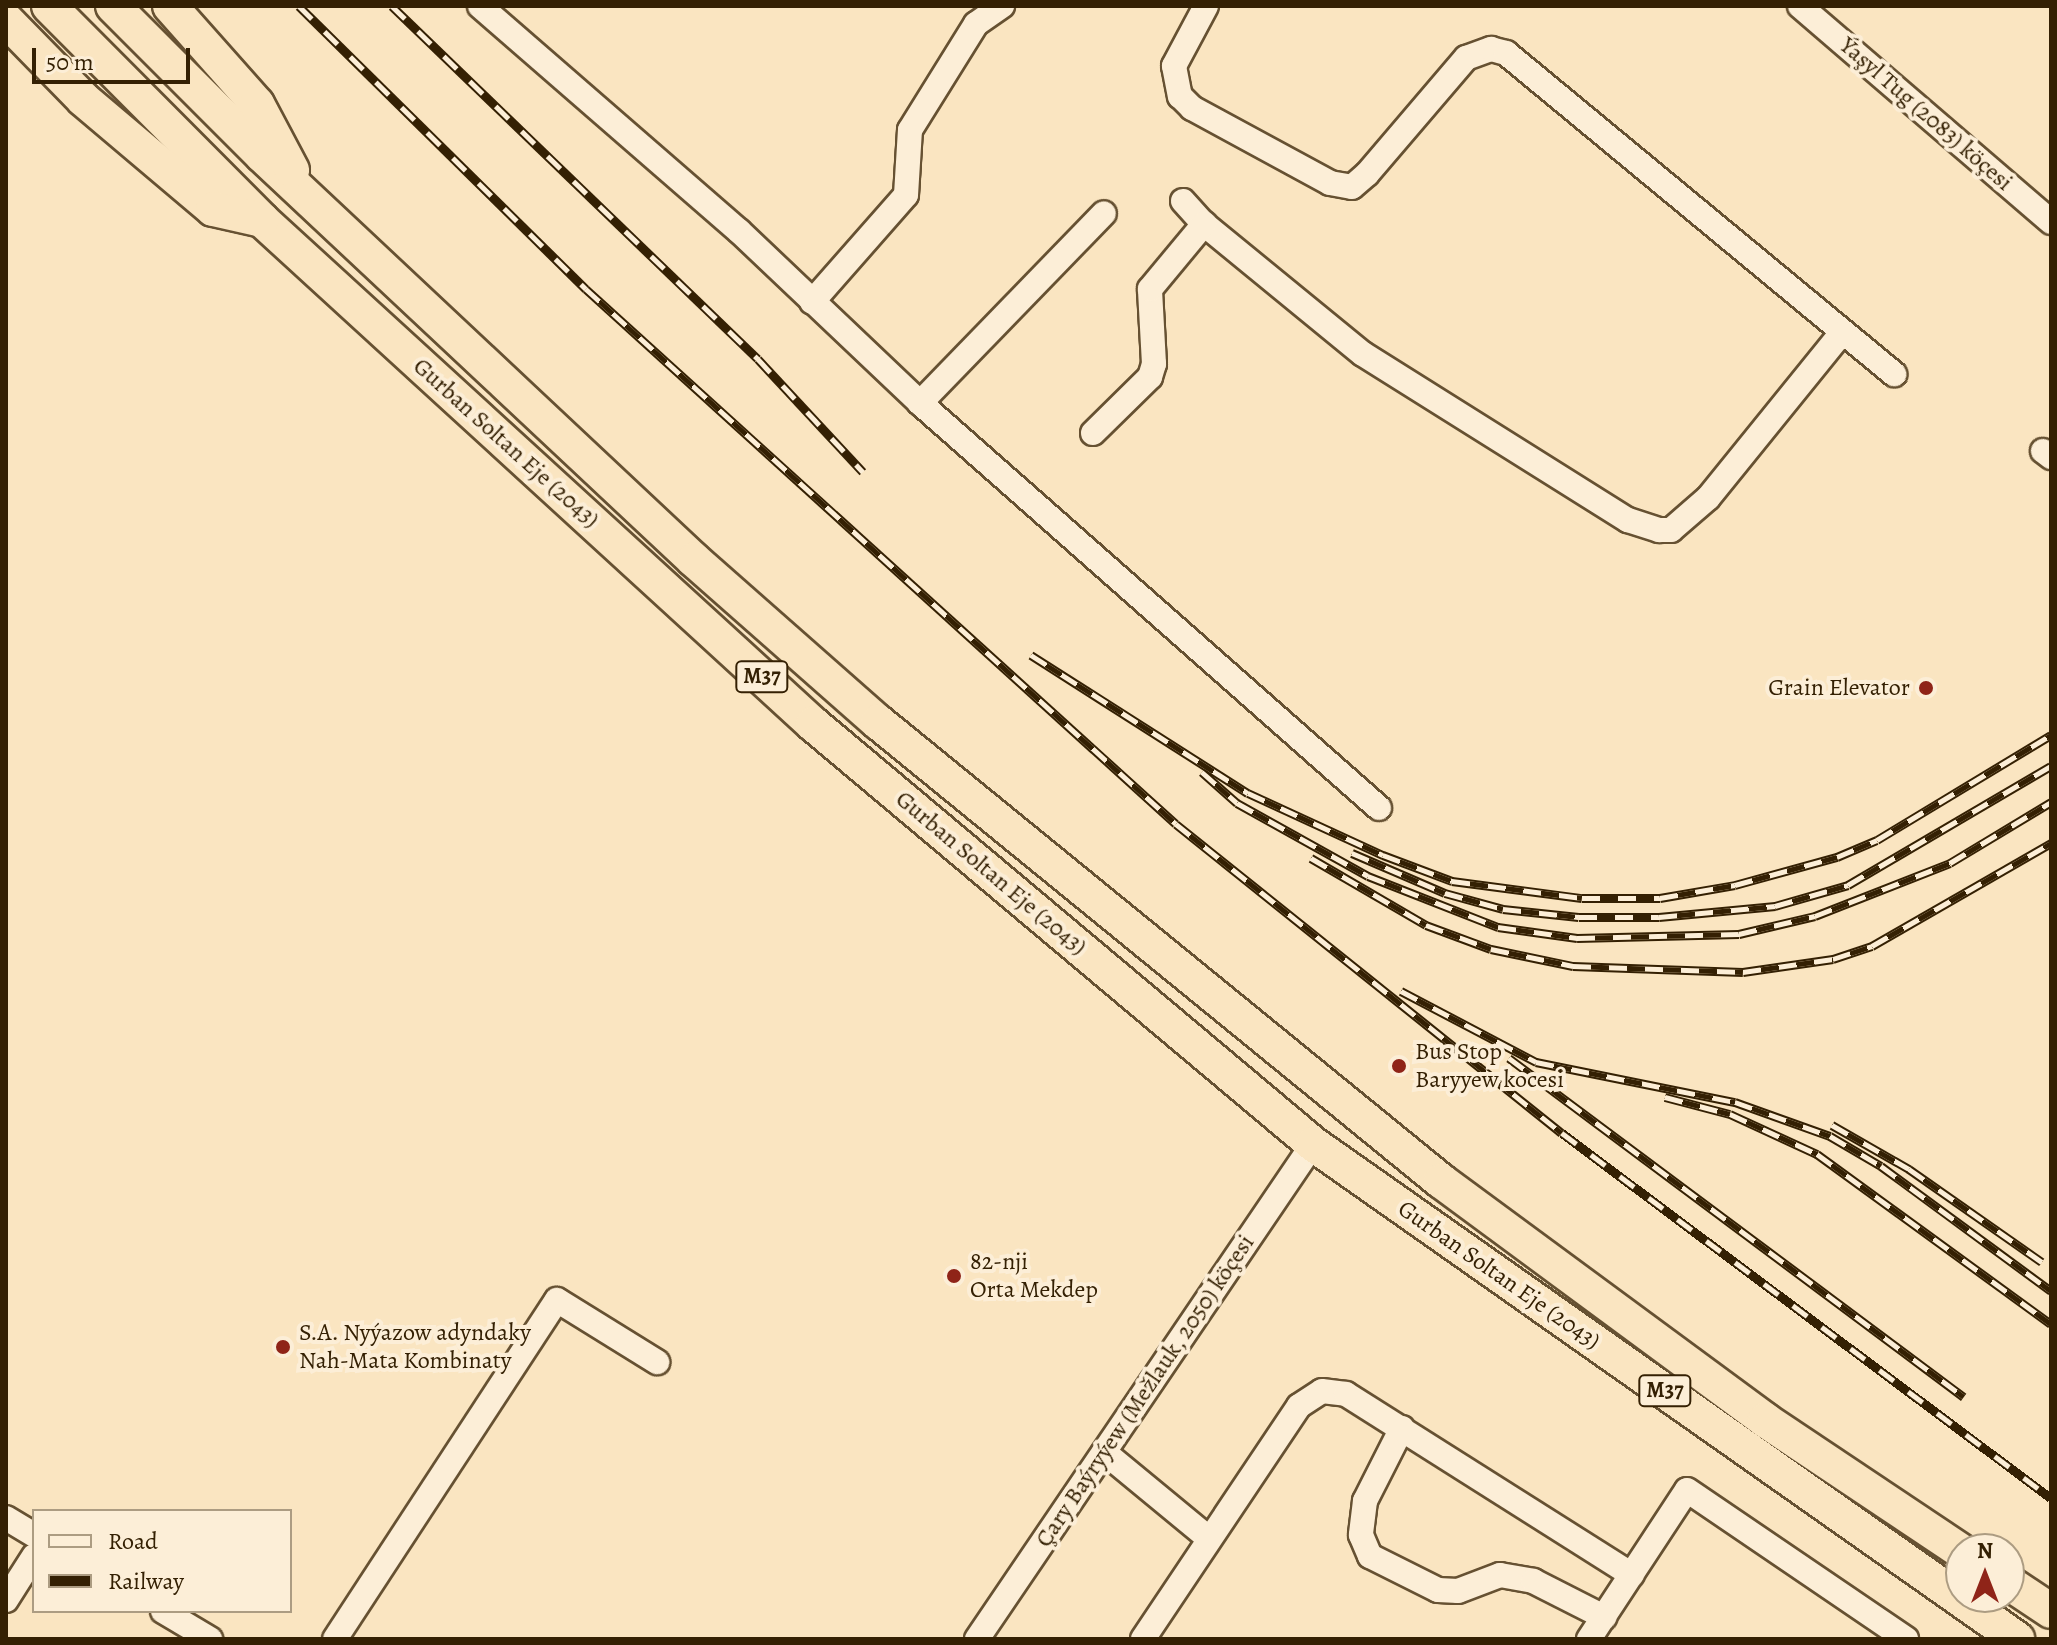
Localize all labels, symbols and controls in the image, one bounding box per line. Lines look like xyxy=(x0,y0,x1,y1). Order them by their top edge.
street label: Ýaşyl Tug (2083) köçesi xyxy=(1834,31,2018,197)
scale bar xyxy=(36,32,194,82)
text: 50 m xyxy=(46,46,94,78)
street label: Gurban Soltan Eje (2043) xyxy=(407,352,605,534)
road number: M37 xyxy=(734,659,790,695)
place label: Grain Elevator xyxy=(1768,674,1910,702)
marker: Grain Elevator xyxy=(1917,679,1935,697)
street label: Gurban Soltan Eje (2043) xyxy=(890,785,1092,961)
place label: Bus Stop Baryyew kocesi xyxy=(1415,1038,1564,1094)
marker: Bus Stop Baryyew kocesi xyxy=(1390,1057,1408,1075)
street label: Gurban Soltan Eje (2043) xyxy=(1392,1194,1606,1356)
street label: Çary Baýryýew (Mežlauk, 2050) köçesi xyxy=(1029,1229,1261,1553)
place label: 82-nji Orta Mekdep xyxy=(970,1248,1098,1304)
marker: 82-nji Orta Mekdep xyxy=(945,1267,963,1285)
place label: S.A. Nyýazow adyndaky Nah-Mata Kombinaty xyxy=(299,1319,531,1375)
marker: S.A. Nyýazow adyndaky Nah-Mata Kombinaty xyxy=(274,1338,292,1356)
road number: M37 xyxy=(1637,1373,1693,1409)
legend xyxy=(32,1509,292,1613)
text: Road xyxy=(108,1525,158,1557)
north arrow xyxy=(1945,1533,2025,1613)
text: N xyxy=(1977,1536,1993,1566)
text: Railway xyxy=(108,1565,184,1597)

